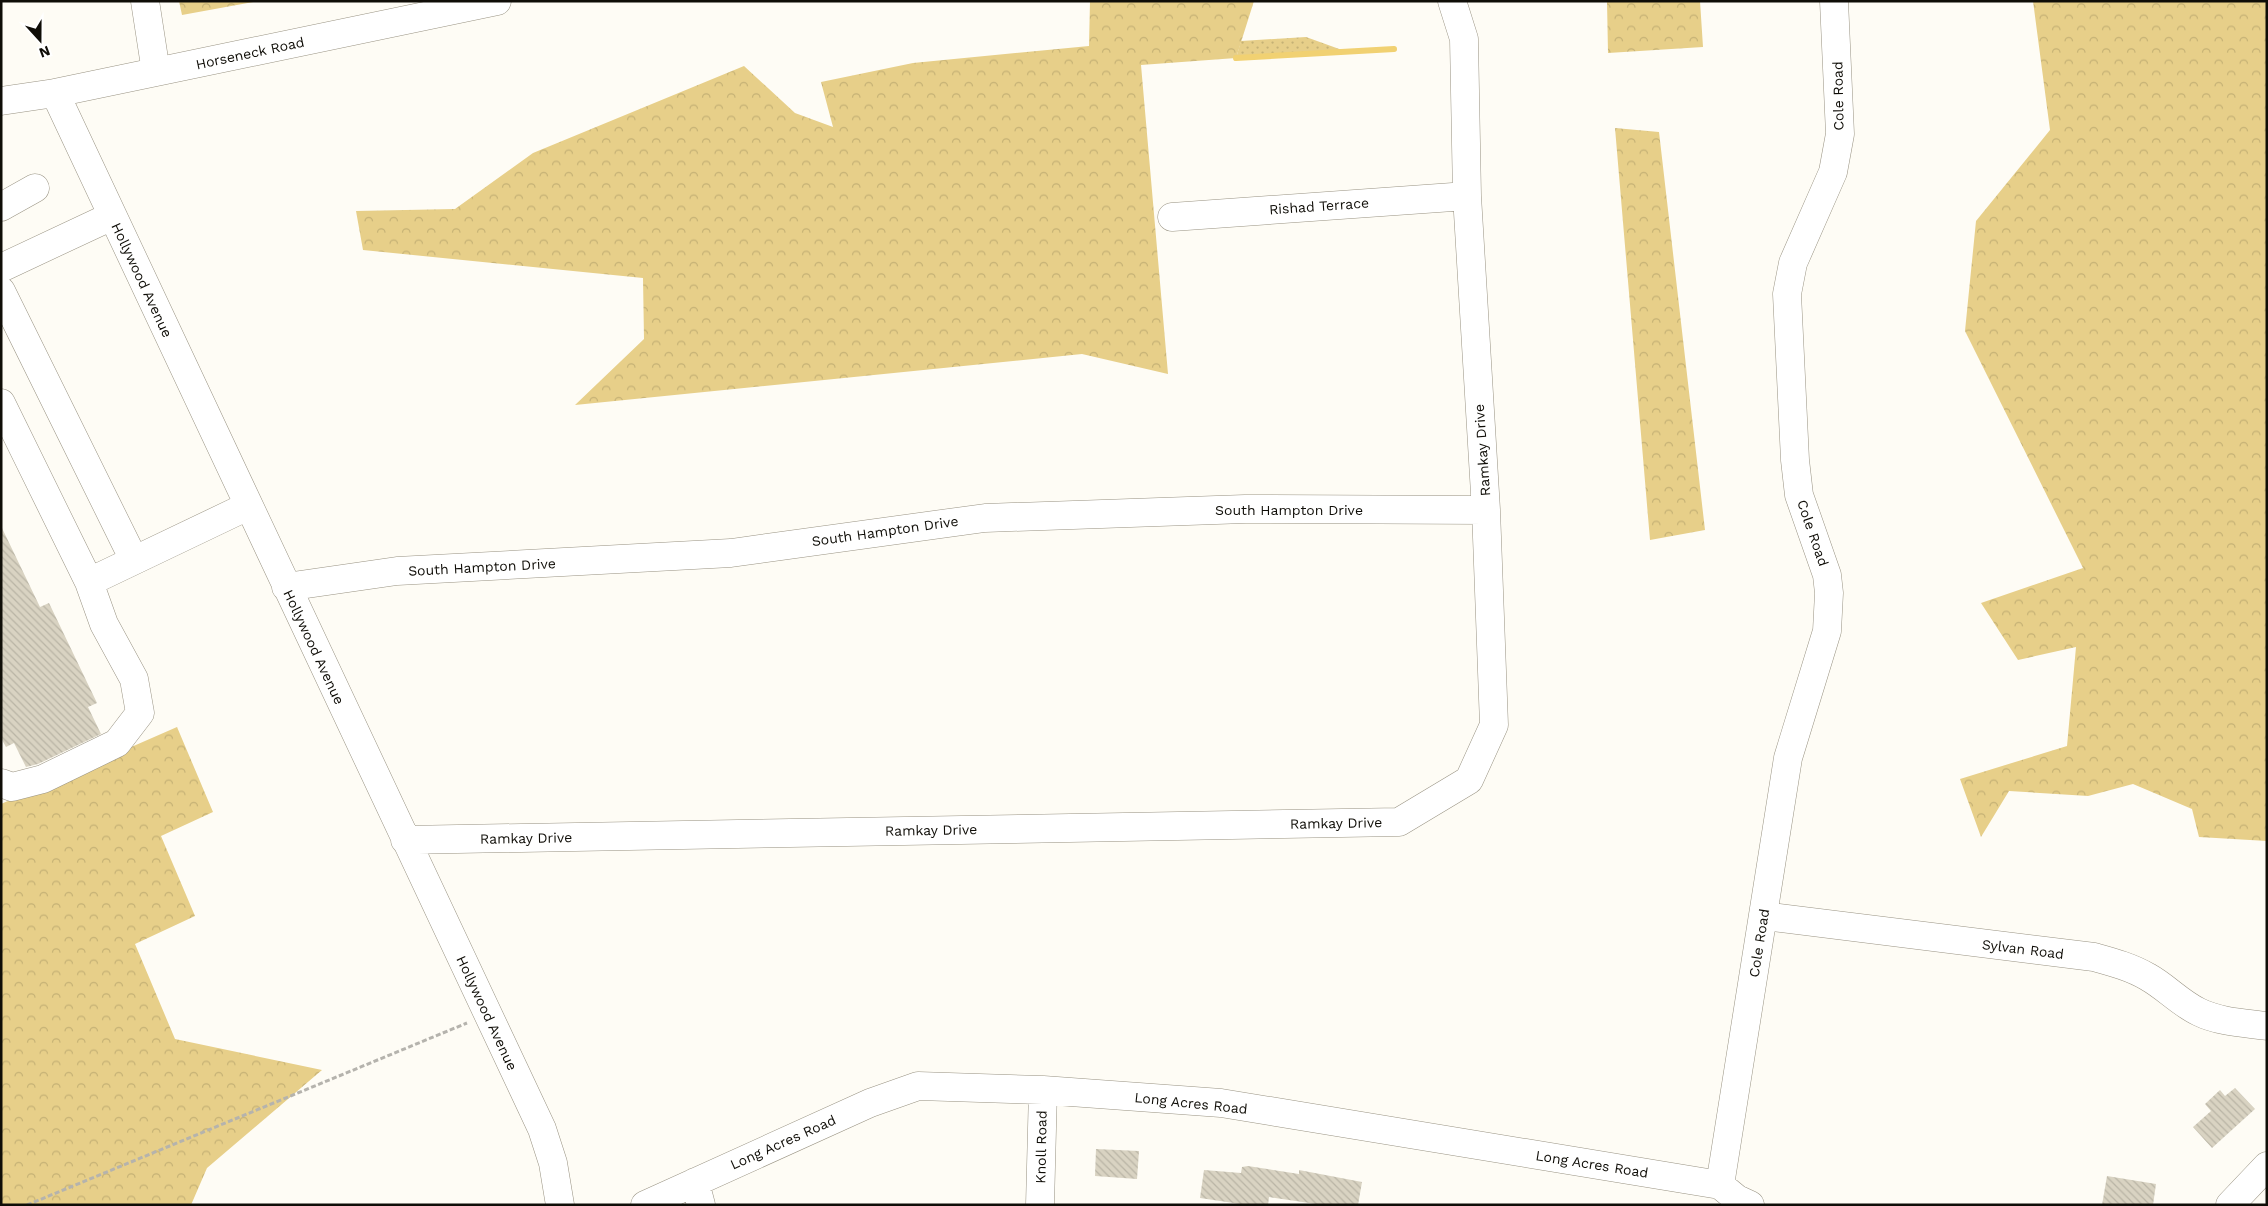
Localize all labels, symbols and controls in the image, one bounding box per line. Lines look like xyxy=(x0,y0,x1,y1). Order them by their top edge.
north arrow xyxy=(15,15,65,65)
street label: Horseneck Road xyxy=(194,34,306,72)
text: N xyxy=(37,43,52,61)
street label: Cole Road xyxy=(1829,61,1847,131)
street label: Rishad Terrace xyxy=(1268,195,1370,217)
street label: Hollywood Avenue xyxy=(108,220,176,340)
street label: Ramkay Drive xyxy=(1471,403,1493,497)
street label: Cole Road xyxy=(1794,498,1832,568)
street label: South Hampton Drive xyxy=(1215,502,1363,518)
street label: South Hampton Drive xyxy=(811,513,959,549)
street label: South Hampton Drive xyxy=(408,555,556,579)
street label: Hollywood Avenue xyxy=(280,587,348,707)
street label: Ramkay Drive xyxy=(1290,814,1382,832)
street label: Ramkay Drive xyxy=(885,821,977,839)
street label: Ramkay Drive xyxy=(480,829,572,847)
street label: Cole Road xyxy=(1746,908,1772,978)
street label: Sylvan Road xyxy=(1981,936,2065,962)
street label: Hollywood Avenue xyxy=(453,953,521,1073)
street label: Long Acres Road xyxy=(1134,1089,1248,1117)
street label: Knoll Road xyxy=(1032,1110,1050,1184)
street label: Long Acres Road xyxy=(728,1112,838,1172)
street label: Long Acres Road xyxy=(1535,1147,1649,1181)

